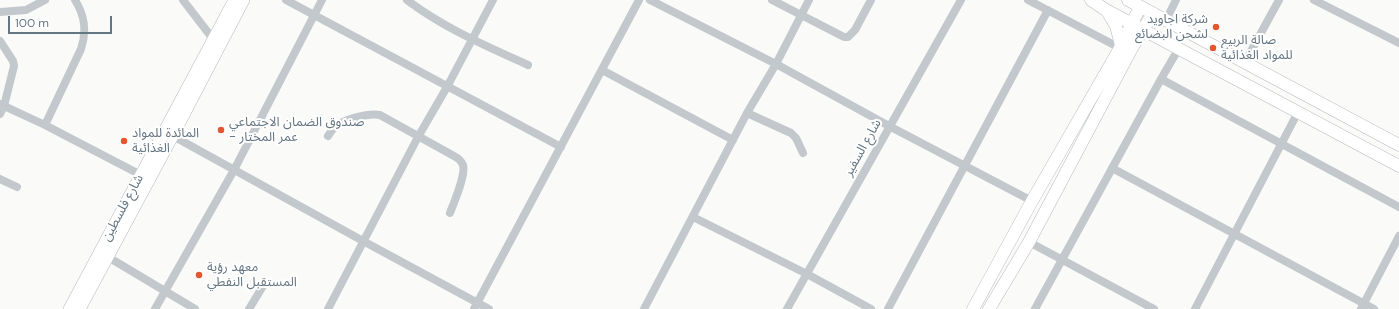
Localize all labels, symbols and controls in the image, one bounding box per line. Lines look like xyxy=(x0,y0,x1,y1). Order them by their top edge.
scale bar xyxy=(10,8,114,34)
place label: شركة اجاويد لشحن البضائع xyxy=(1135,12,1208,43)
text: 100 m xyxy=(15,15,49,31)
marker: شركة اجاويد لشحن البضائع xyxy=(1211,22,1221,32)
place label: صالة الربيع للمواد الغذائية xyxy=(1221,33,1293,64)
marker: صالة الربيع للمواد الغذائية xyxy=(1208,43,1218,53)
place label: صندوق الضمان الاجتماعي - عمر المختار xyxy=(229,115,364,146)
street label: شارع السفير xyxy=(841,117,885,179)
marker: صندوق الضمان الاجتماعي - عمر المختار xyxy=(216,125,226,135)
place label: المائدة للمواد الغذائية xyxy=(132,126,199,157)
marker: المائدة للمواد الغذائية xyxy=(119,136,129,146)
street label: شارع فلسطين xyxy=(99,172,147,244)
place label: معهد رؤية المستقبل النفطي xyxy=(207,260,297,291)
marker: معهد رؤية المستقبل النفطي xyxy=(194,270,204,280)

